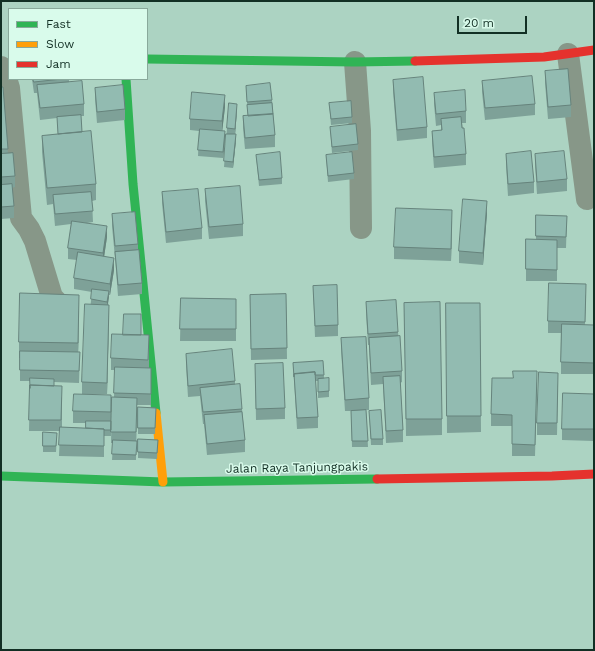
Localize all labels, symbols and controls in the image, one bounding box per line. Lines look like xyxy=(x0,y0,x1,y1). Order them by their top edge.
legend xyxy=(8,8,148,80)
scale bar xyxy=(459,8,529,34)
text: 20 m xyxy=(464,16,494,30)
text: Fast xyxy=(46,17,71,31)
text: Slow xyxy=(46,37,74,51)
text: Jam xyxy=(46,57,71,71)
street label: Jalan Raya Tanjungpakis xyxy=(226,460,368,476)

